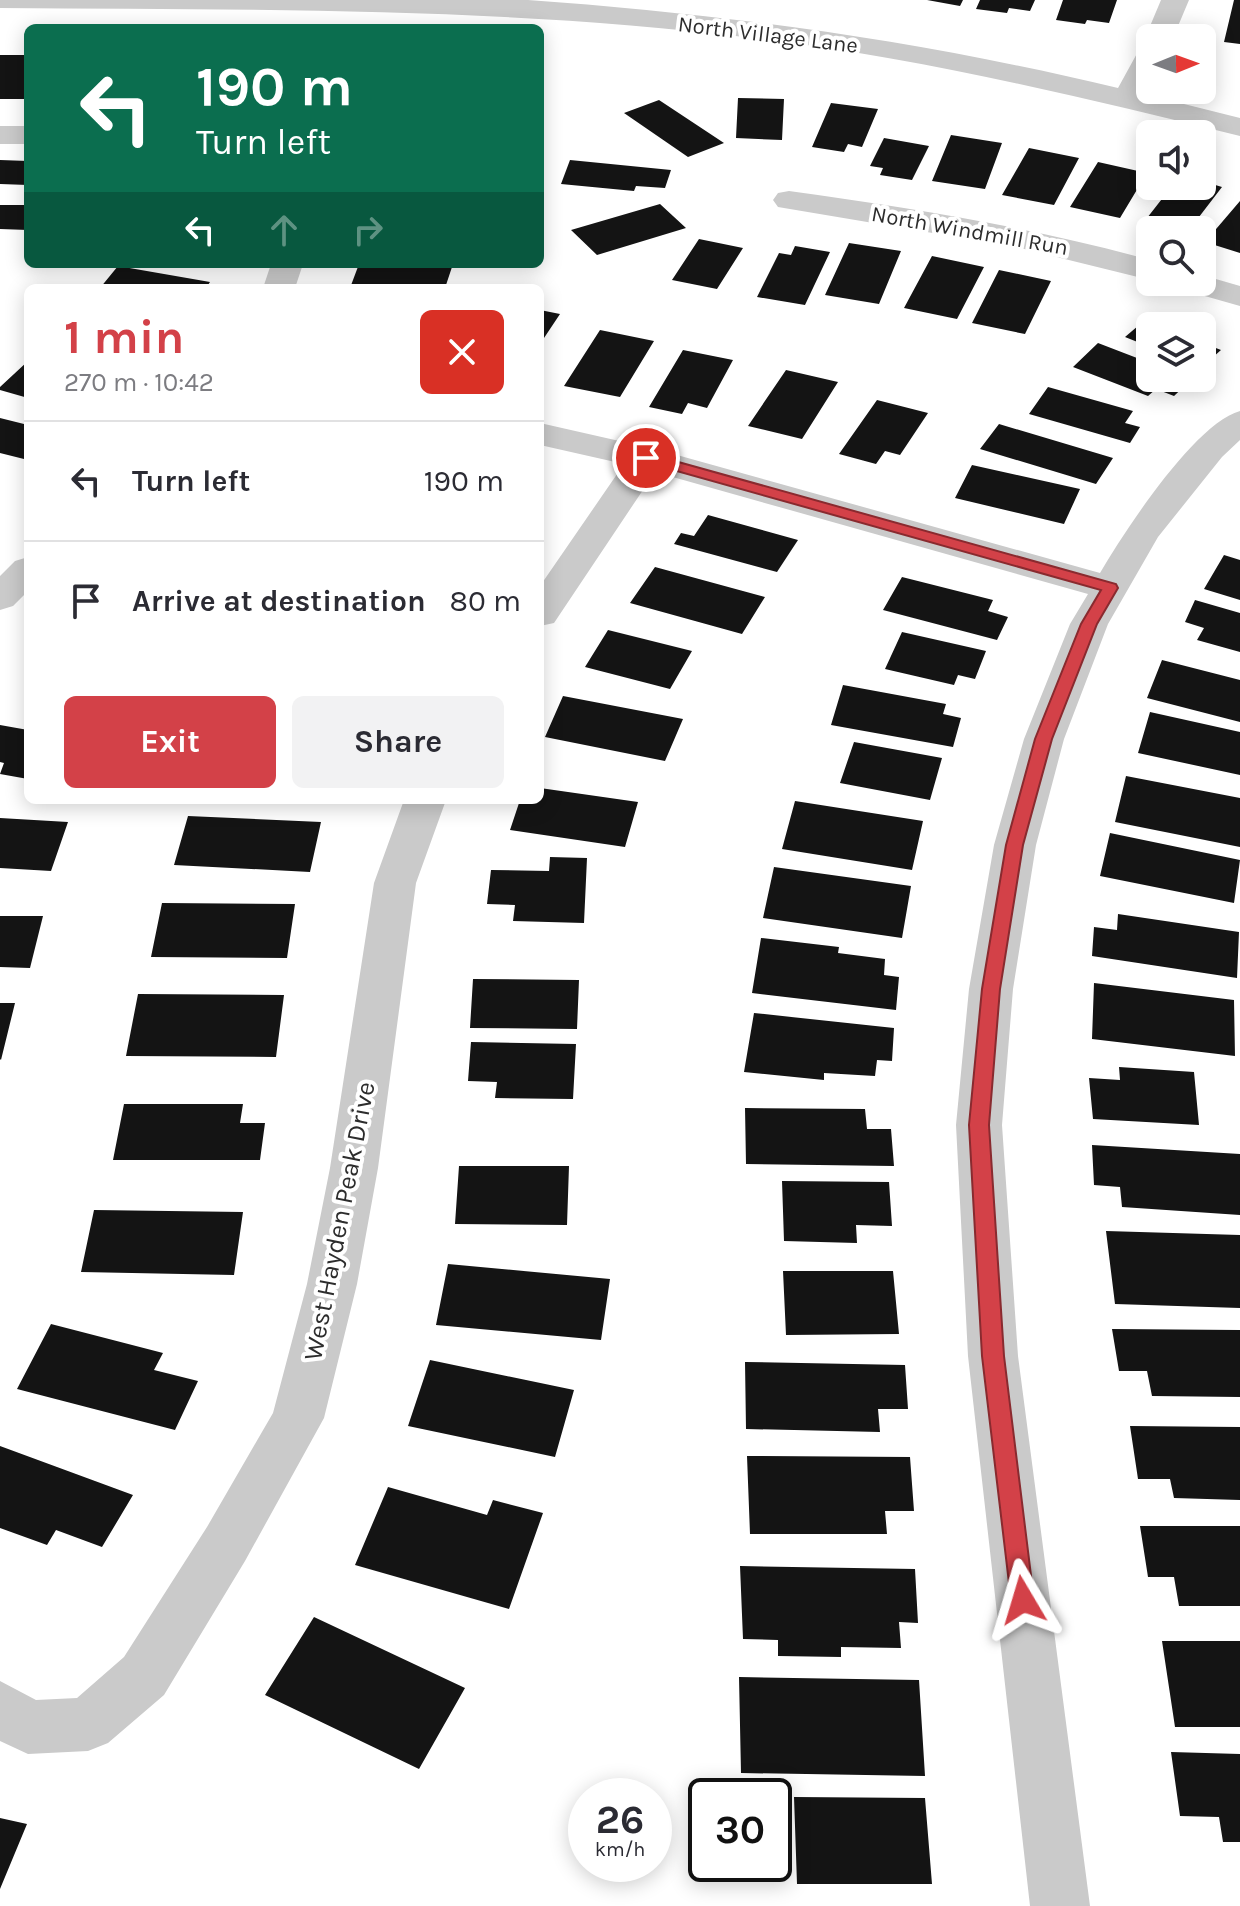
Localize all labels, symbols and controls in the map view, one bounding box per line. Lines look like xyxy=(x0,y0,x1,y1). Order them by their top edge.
street label: North Village Lane xyxy=(676,11,859,59)
north arrow xyxy=(1136,24,1216,104)
map controls xyxy=(1136,24,1216,392)
text: 190 m xyxy=(196,54,353,119)
icon: left xyxy=(64,56,168,160)
button: sound xyxy=(1136,120,1216,200)
text: Turn left xyxy=(196,121,331,163)
street label: North Windmill Run xyxy=(870,201,1070,261)
icon: left xyxy=(178,208,222,252)
icon: ahead xyxy=(262,208,306,252)
icon: right xyxy=(346,208,390,252)
button: search xyxy=(1136,216,1216,296)
text: 1 min xyxy=(64,309,184,365)
button: close xyxy=(420,310,504,394)
button: layers xyxy=(1136,312,1216,392)
text: 270 m · 10:42 xyxy=(64,367,214,398)
pin xyxy=(612,424,680,492)
icon: arrive xyxy=(624,436,668,480)
icon: left xyxy=(64,459,108,503)
text: Turn left xyxy=(132,463,250,499)
text: 190 m xyxy=(424,463,504,499)
icon: arrive xyxy=(64,579,108,623)
text: Arrive at destination xyxy=(132,583,426,619)
text: 80 m xyxy=(450,583,521,619)
button: Exit xyxy=(64,696,276,788)
button: Share xyxy=(292,696,504,788)
street label: West Hayden Peak Drive xyxy=(297,1079,382,1363)
position arrow xyxy=(981,1558,1065,1642)
speed limit sign: 30 xyxy=(688,1778,792,1882)
text: 26 xyxy=(596,1796,644,1843)
text: km/h xyxy=(595,1838,645,1861)

